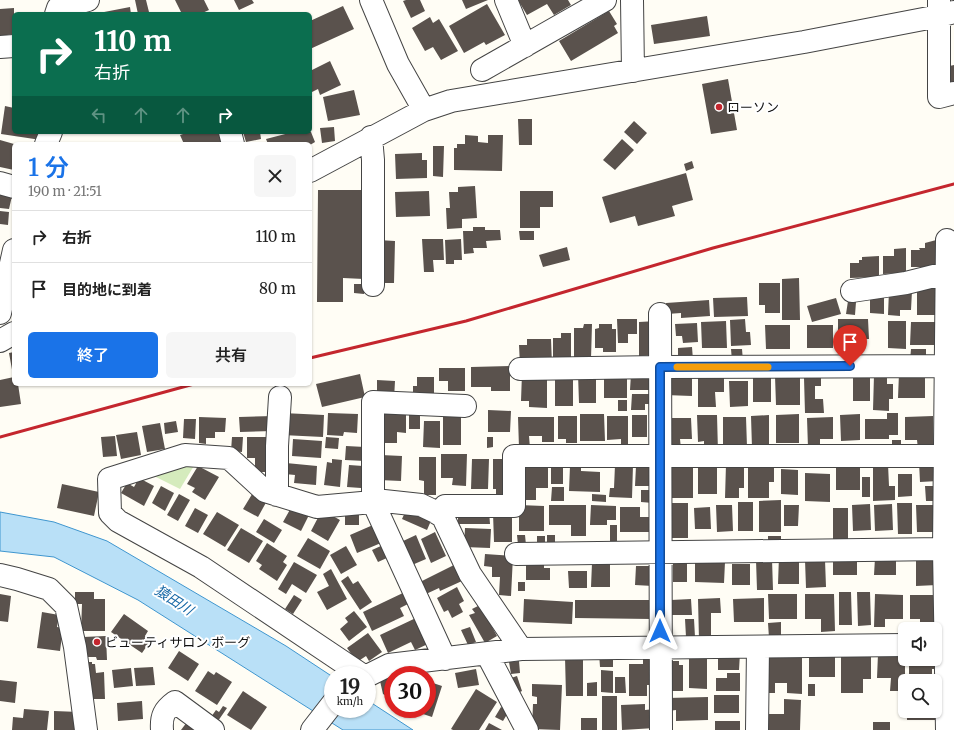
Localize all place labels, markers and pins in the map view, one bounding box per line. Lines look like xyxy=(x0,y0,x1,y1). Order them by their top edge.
place label: ローソン xyxy=(727,99,779,116)
marker: ローソン xyxy=(714,102,724,112)
pin xyxy=(833,325,867,366)
place label: ビューティサロン ボーグ xyxy=(105,634,250,651)
marker: ビューティサロン ボーグ xyxy=(92,637,102,647)

